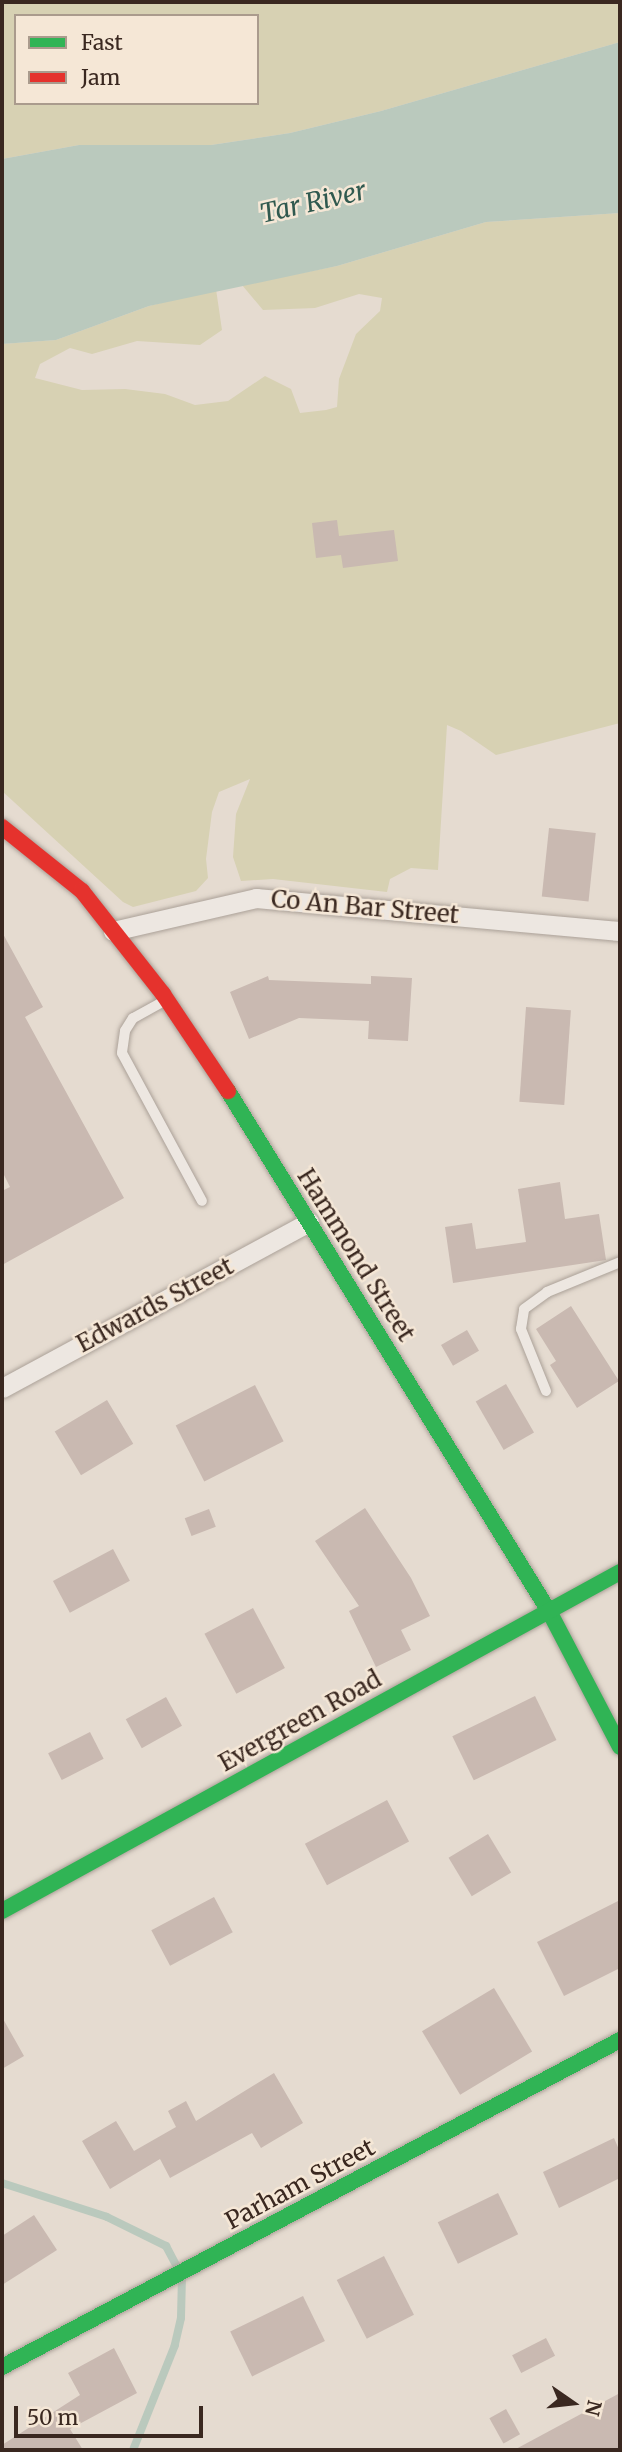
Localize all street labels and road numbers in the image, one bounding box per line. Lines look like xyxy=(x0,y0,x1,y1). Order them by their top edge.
street label: Co An Bar Street xyxy=(270,884,460,930)
street label: Hammond Street xyxy=(291,1163,421,1347)
street label: Edwards Street xyxy=(72,1252,238,1358)
street label: Evergreen Road xyxy=(214,1665,386,1777)
street label: Parham Street xyxy=(220,2133,380,2235)

